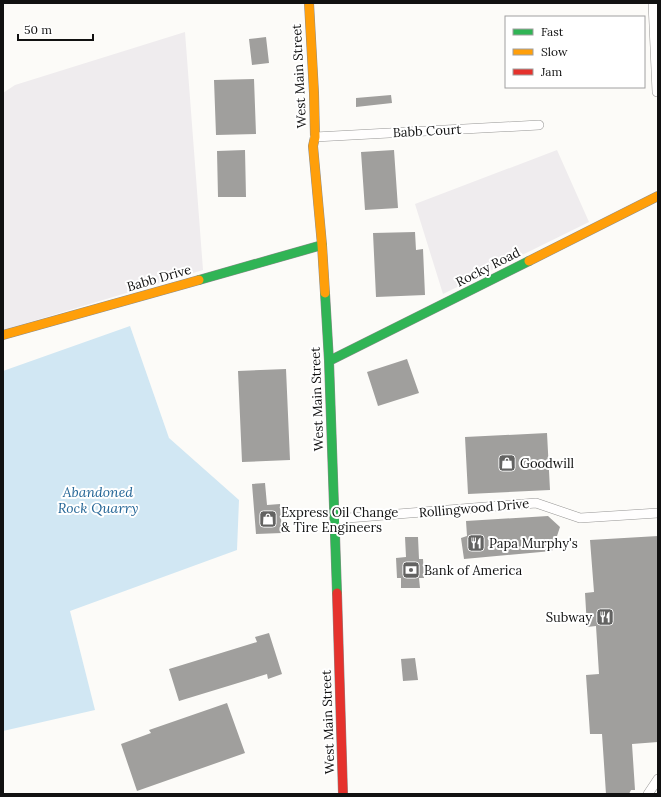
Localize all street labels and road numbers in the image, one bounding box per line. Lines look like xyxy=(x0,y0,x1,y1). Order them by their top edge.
street label: West Main Street xyxy=(288,23,310,129)
street label: Babb Court xyxy=(392,121,462,141)
street label: Rocky Road xyxy=(453,243,523,290)
street label: Babb Drive xyxy=(125,261,193,295)
street label: West Main Street xyxy=(307,347,327,451)
street label: Rollingwood Drive xyxy=(418,495,530,521)
street label: West Main Street xyxy=(318,670,338,774)

